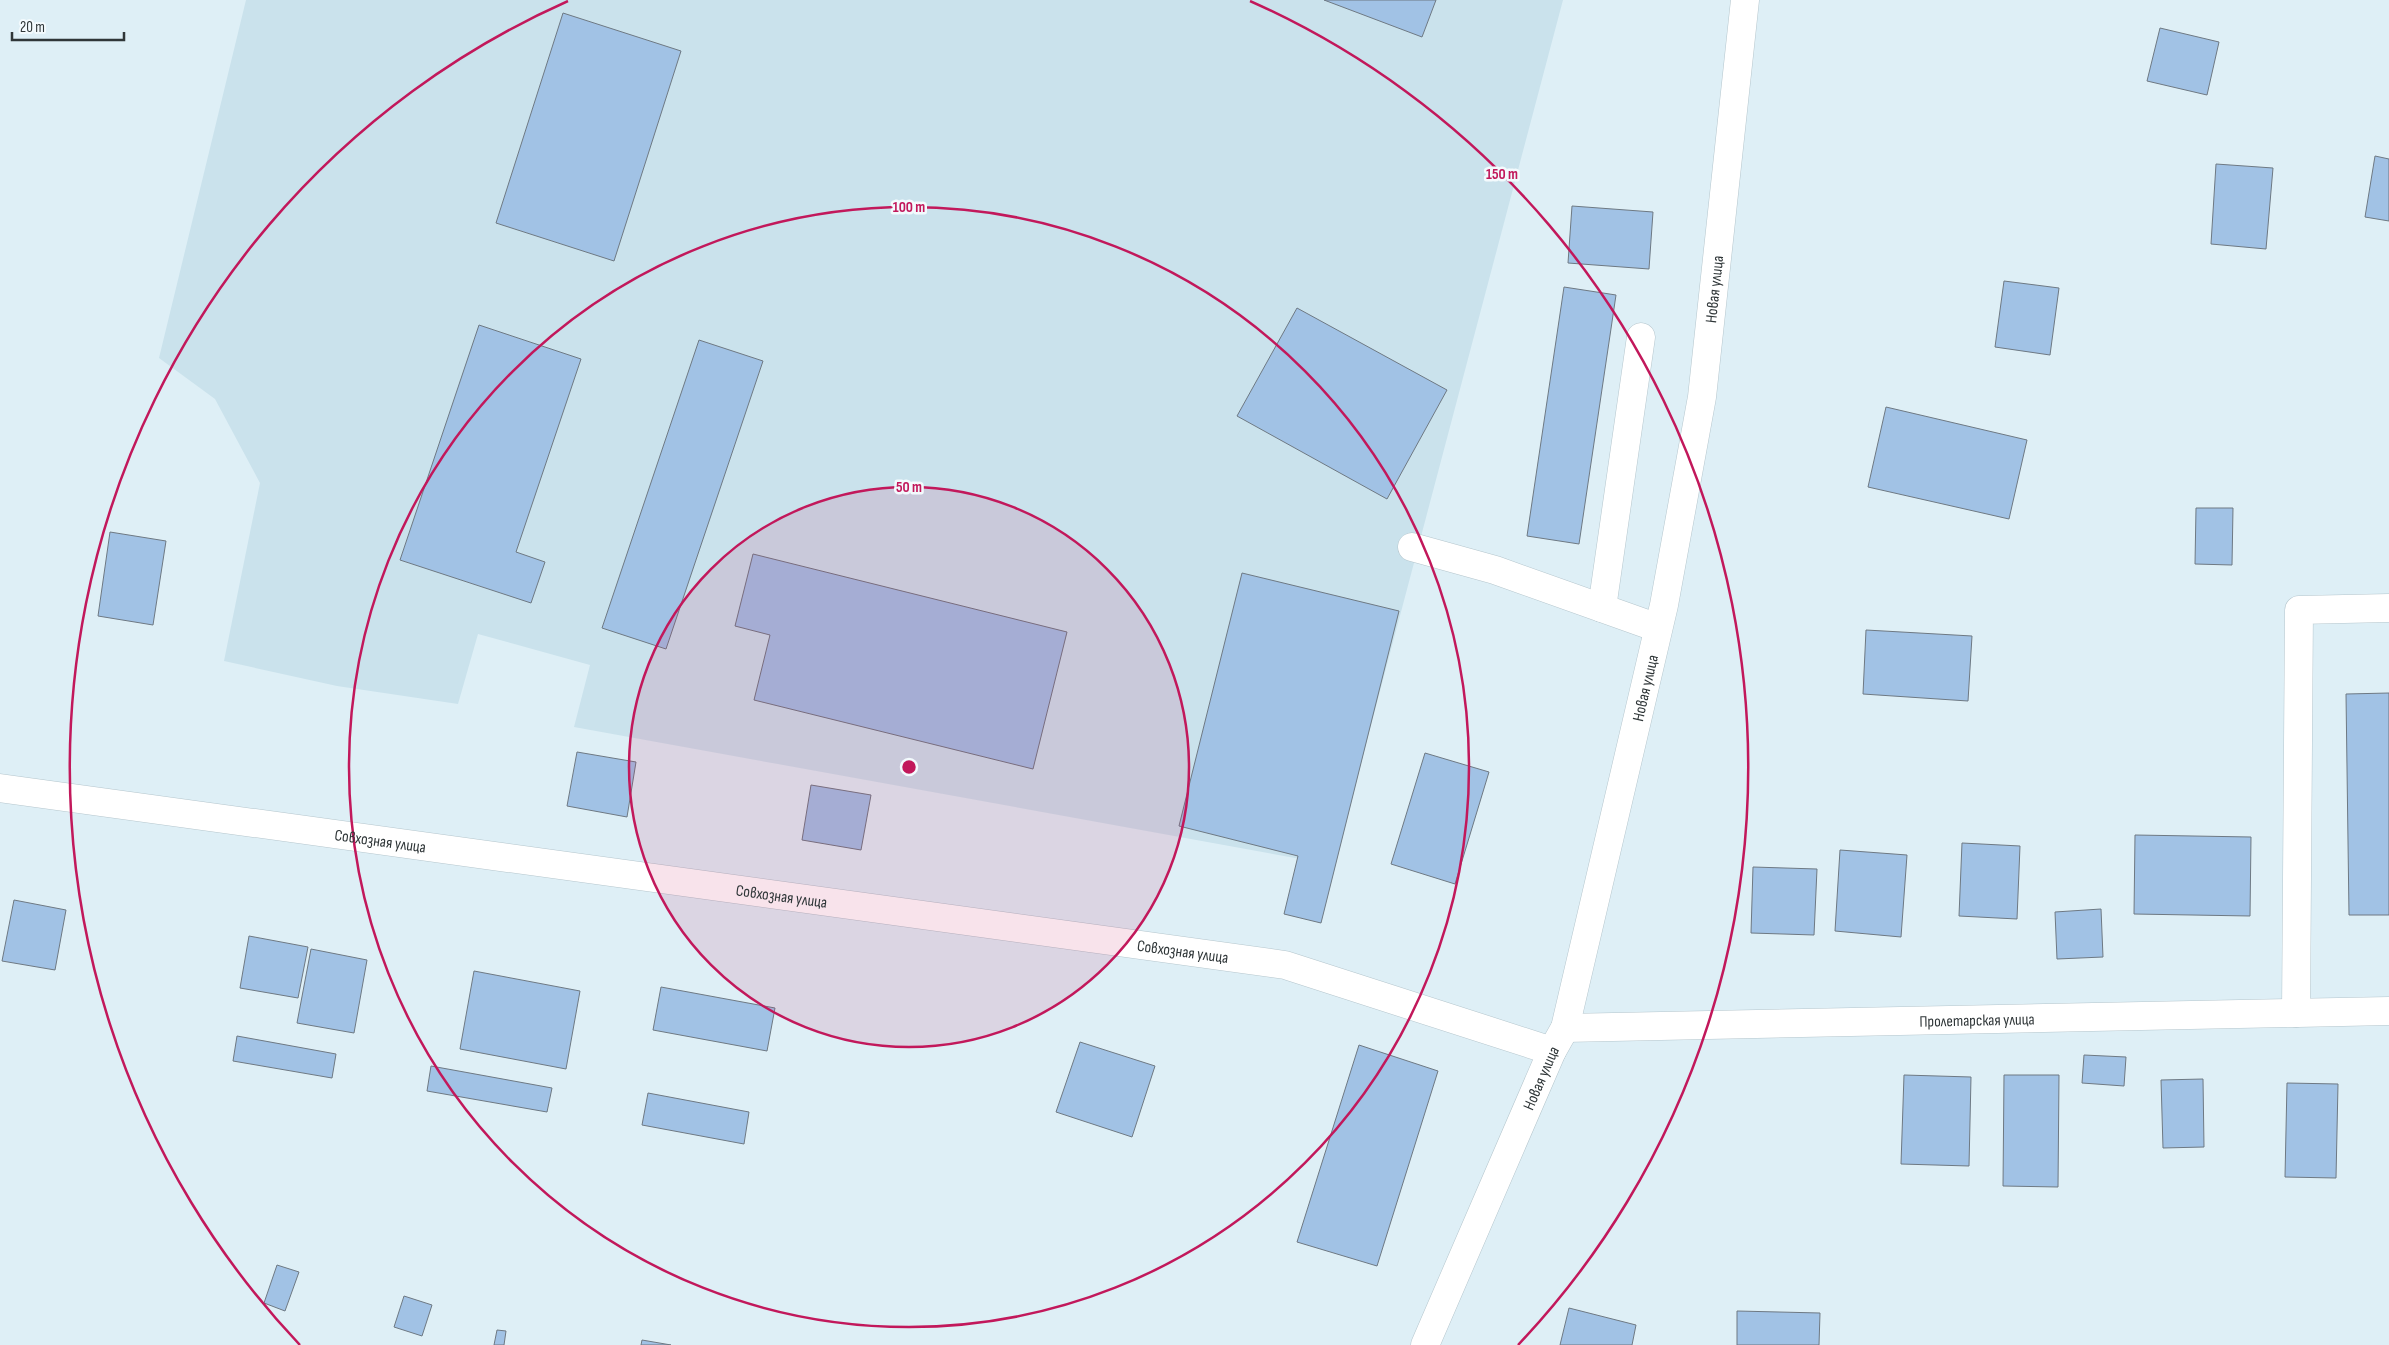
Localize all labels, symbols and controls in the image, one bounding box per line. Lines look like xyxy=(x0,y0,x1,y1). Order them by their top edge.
scale bar xyxy=(12,10,125,42)
text: 20 m xyxy=(20,18,45,37)
text: 150 m xyxy=(1486,165,1518,184)
text: 100 m xyxy=(893,198,925,217)
street label: Новая улица xyxy=(1702,255,1728,324)
text: 50 m xyxy=(896,478,922,497)
street label: Новая улица xyxy=(1629,653,1663,723)
centre of rings xyxy=(900,758,918,776)
street label: Совхозная улица xyxy=(333,826,427,858)
street label: Совхозная улица xyxy=(735,881,828,913)
street label: Совхозная улица xyxy=(1136,937,1229,968)
street label: Пролетарская улица xyxy=(1919,1010,2035,1032)
street label: Новая улица xyxy=(1520,1043,1564,1113)

